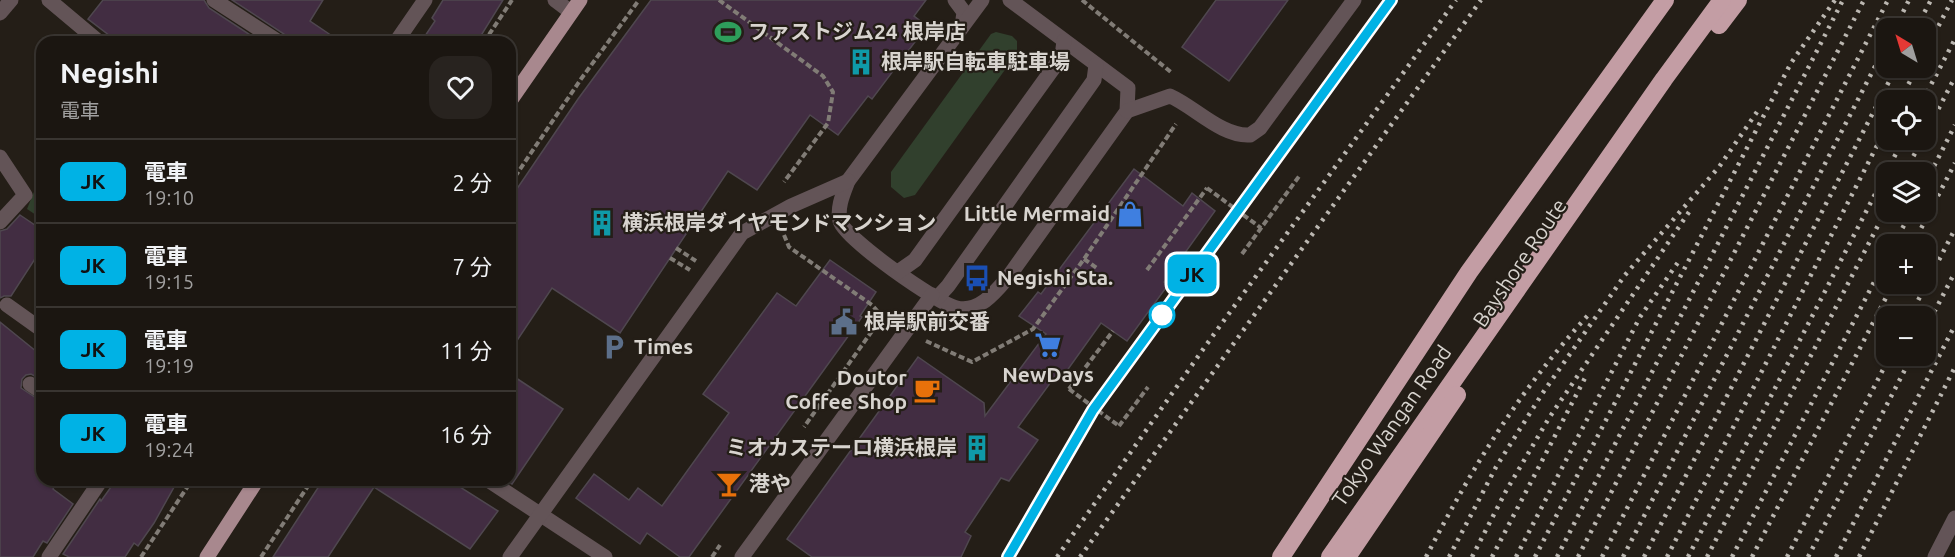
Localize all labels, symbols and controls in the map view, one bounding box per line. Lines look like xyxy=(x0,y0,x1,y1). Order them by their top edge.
sports icon: ファストジム24 根岸店 xyxy=(713,17,743,47)
north arrow xyxy=(1876,18,1936,78)
map controls xyxy=(1876,18,1936,366)
place label: ファストジム24 根岸店 xyxy=(748,19,966,43)
building icon: 根岸駅自転車駐車場 xyxy=(846,47,876,77)
place label: 根岸駅自転車駐車場 xyxy=(881,49,1070,73)
button: heart xyxy=(429,56,492,119)
text: Negishi xyxy=(60,57,159,88)
button: locate xyxy=(1876,90,1936,150)
text: 電車 xyxy=(60,99,100,122)
text: 電車 xyxy=(144,159,188,184)
button: layers xyxy=(1876,162,1936,222)
text: JK xyxy=(81,169,105,193)
text: 2 分 xyxy=(453,170,492,195)
text: 19:10 xyxy=(144,186,194,209)
street label: Bayshore Route xyxy=(1468,194,1571,331)
shop icon: Little Mermaid xyxy=(1115,199,1145,229)
place label: Little Mermaid xyxy=(964,201,1110,225)
building icon: 横浜根岸ダイヤモンドマンション xyxy=(587,208,617,238)
place label: 横浜根岸ダイヤモンドマンション xyxy=(622,210,936,234)
button: + xyxy=(1876,234,1936,294)
text: 電車 xyxy=(144,243,188,268)
text: JK xyxy=(81,253,105,277)
text: 7 分 xyxy=(453,254,492,279)
line badge: JK xyxy=(1165,254,1219,294)
text: JK xyxy=(1180,262,1204,286)
bus stop icon: Negishi Sta. xyxy=(962,263,992,293)
place label: Negishi Sta. xyxy=(997,265,1113,289)
text: 19:15 xyxy=(144,270,194,293)
unlabelled marker xyxy=(1149,302,1175,328)
button: − xyxy=(1876,306,1936,366)
public building icon: 根岸駅前交番 xyxy=(829,307,859,337)
place label: 根岸駅前交番 xyxy=(864,309,990,333)
text: 電車 xyxy=(144,327,188,352)
supermarket icon: NewDays xyxy=(1033,330,1063,360)
parking icon: Times xyxy=(599,332,629,362)
place label: Times xyxy=(634,334,693,358)
text: JK xyxy=(81,337,105,361)
text: 11 分 xyxy=(440,338,492,363)
street label: Tokyo Wangan Road xyxy=(1327,340,1456,510)
text: 19:19 xyxy=(144,354,194,377)
place label: NewDays xyxy=(1002,362,1094,386)
place label: Doutor Coffee Shop xyxy=(785,365,907,413)
cafe icon: Doutor Coffee Shop xyxy=(912,375,942,405)
text: 電車 xyxy=(144,411,188,436)
text: JK xyxy=(81,421,105,445)
text: 16 分 xyxy=(440,422,492,447)
building icon: ミオカステーロ横浜根岸 xyxy=(962,433,992,463)
place label: ミオカステーロ横浜根岸 xyxy=(726,435,957,459)
text: 19:24 xyxy=(144,438,194,461)
bar icon: 港や xyxy=(714,469,744,499)
place label: 港や xyxy=(749,471,791,495)

